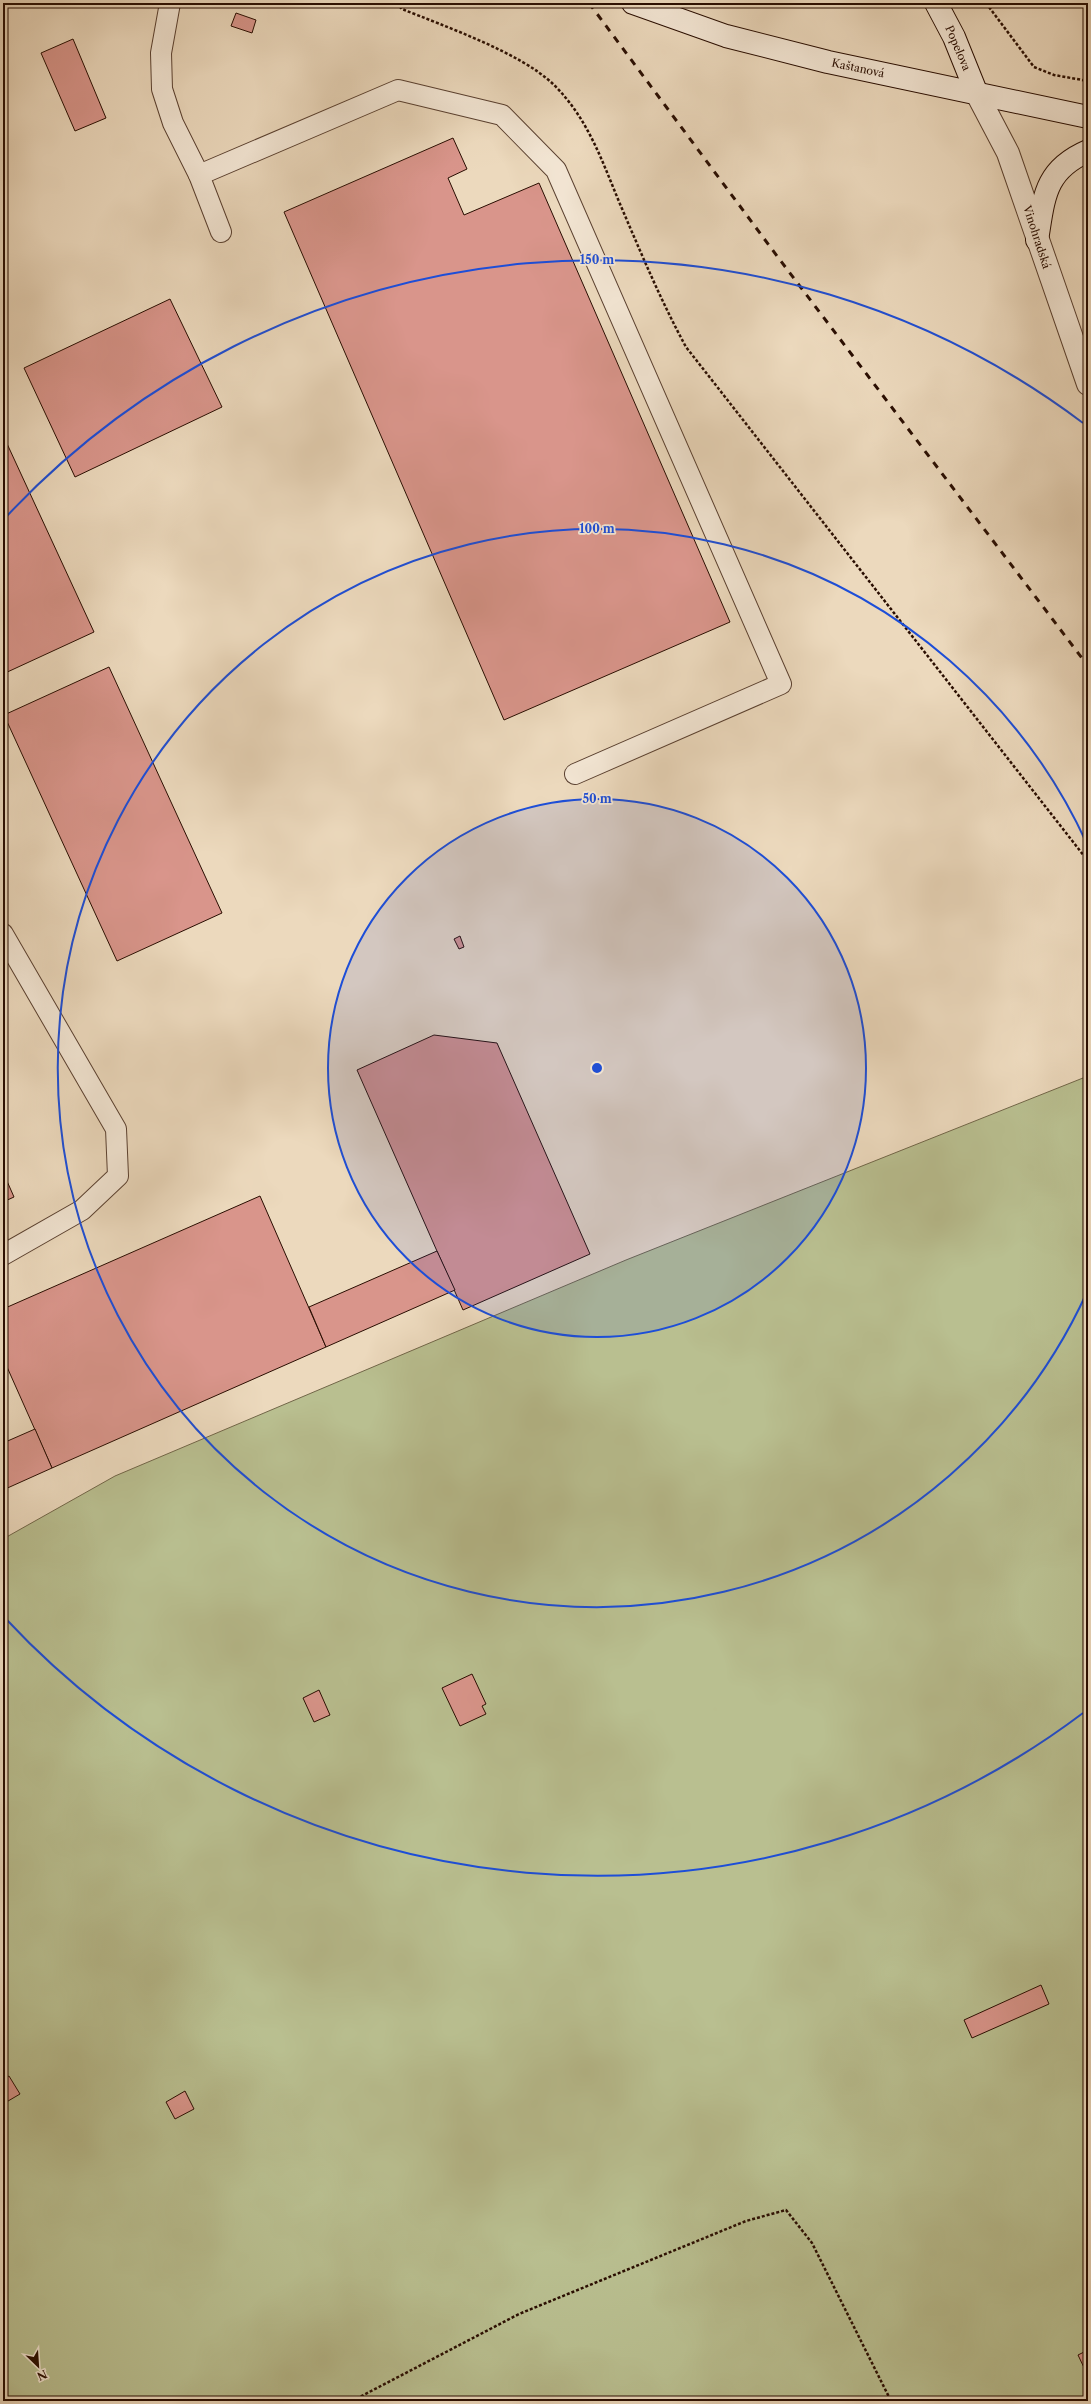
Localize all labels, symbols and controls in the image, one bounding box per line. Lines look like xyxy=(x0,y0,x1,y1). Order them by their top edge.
street label: Popelova xyxy=(942,23,974,73)
street label: Kaštanová xyxy=(830,56,886,80)
street label: Vinohradská xyxy=(1020,203,1054,271)
text: 150 m xyxy=(580,252,614,267)
text: 100 m xyxy=(579,521,615,536)
text: 50 m xyxy=(582,791,612,806)
centre of rings xyxy=(590,1061,604,1075)
north arrow xyxy=(18,2346,58,2386)
text: N xyxy=(35,2367,50,2384)

